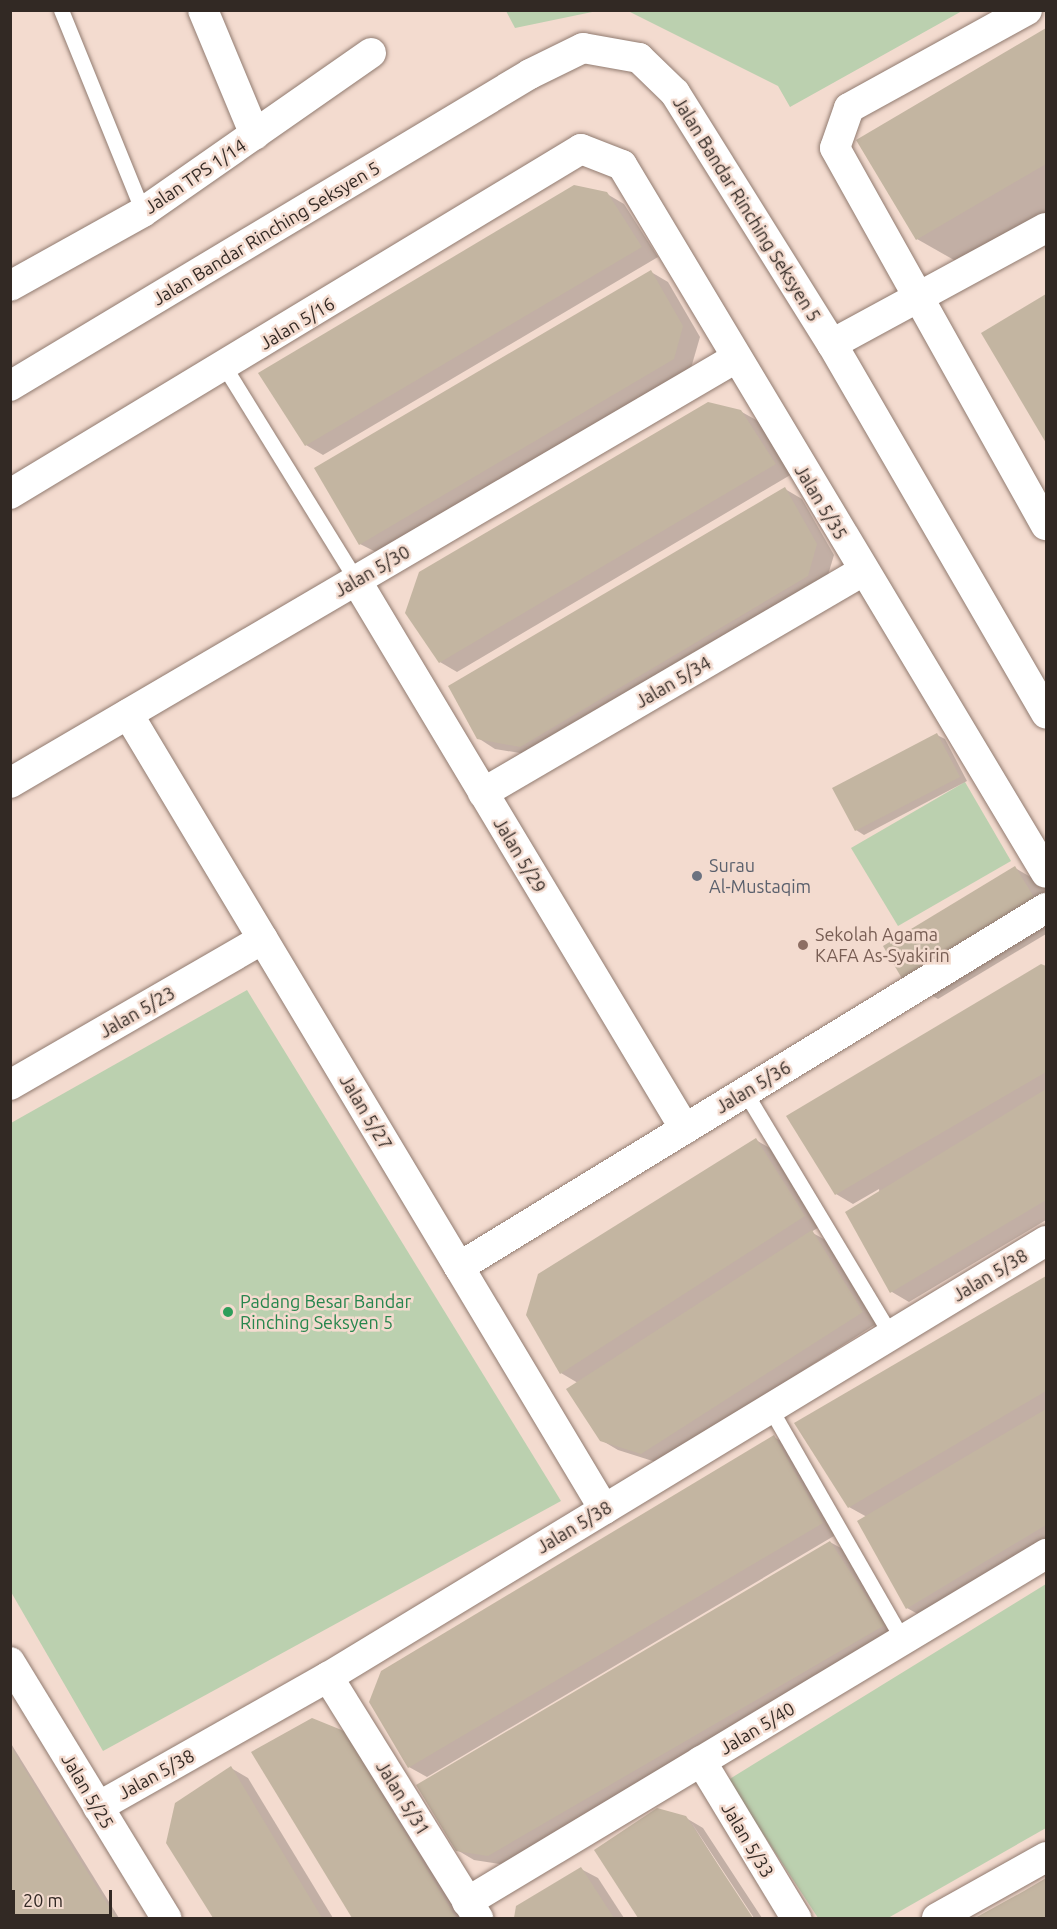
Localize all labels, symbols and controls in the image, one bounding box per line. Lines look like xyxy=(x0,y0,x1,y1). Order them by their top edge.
street label: Jalan Bandar Rinching Seksyen 5 xyxy=(669,92,825,326)
street label: Jalan TPS 1/14 xyxy=(140,134,250,218)
street label: Jalan Bandar Rinching Seksyen 5 xyxy=(148,156,384,310)
street label: Jalan 5/16 xyxy=(256,292,338,354)
street label: Jalan 5/35 xyxy=(790,461,852,543)
street label: Jalan 5/30 xyxy=(330,541,414,601)
street label: Jalan 5/34 xyxy=(631,652,715,712)
street label: Jalan 5/29 xyxy=(489,814,551,896)
place label: Surau Al-Mustaqim xyxy=(709,855,811,898)
marker: Surau Al-Mustaqim xyxy=(690,869,704,883)
place label: Sekolah Agama KAFA As-Syakirin xyxy=(815,924,950,966)
marker: Sekolah Agama KAFA As-Syakirin xyxy=(796,938,810,952)
street label: Jalan 5/23 xyxy=(95,982,179,1042)
street label: Jalan 5/36 xyxy=(712,1056,794,1118)
street label: Jalan 5/27 xyxy=(335,1071,397,1153)
street label: Jalan 5/38 xyxy=(949,1244,1031,1306)
place label: Padang Besar Bandar Rinching Seksyen 5 xyxy=(240,1291,411,1334)
marker: Padang Besar Bandar Rinching Seksyen 5 xyxy=(221,1305,235,1319)
street label: Jalan 5/38 xyxy=(533,1496,615,1558)
street label: Jalan 5/40 xyxy=(716,1697,798,1759)
street label: Jalan 5/38 xyxy=(114,1744,198,1804)
street label: Jalan 5/25 xyxy=(57,1750,119,1832)
street label: Jalan 5/31 xyxy=(372,1757,434,1839)
street label: Jalan 5/33 xyxy=(717,1799,779,1881)
scale bar xyxy=(15,1878,116,1916)
text: 20 m xyxy=(23,1890,63,1910)

